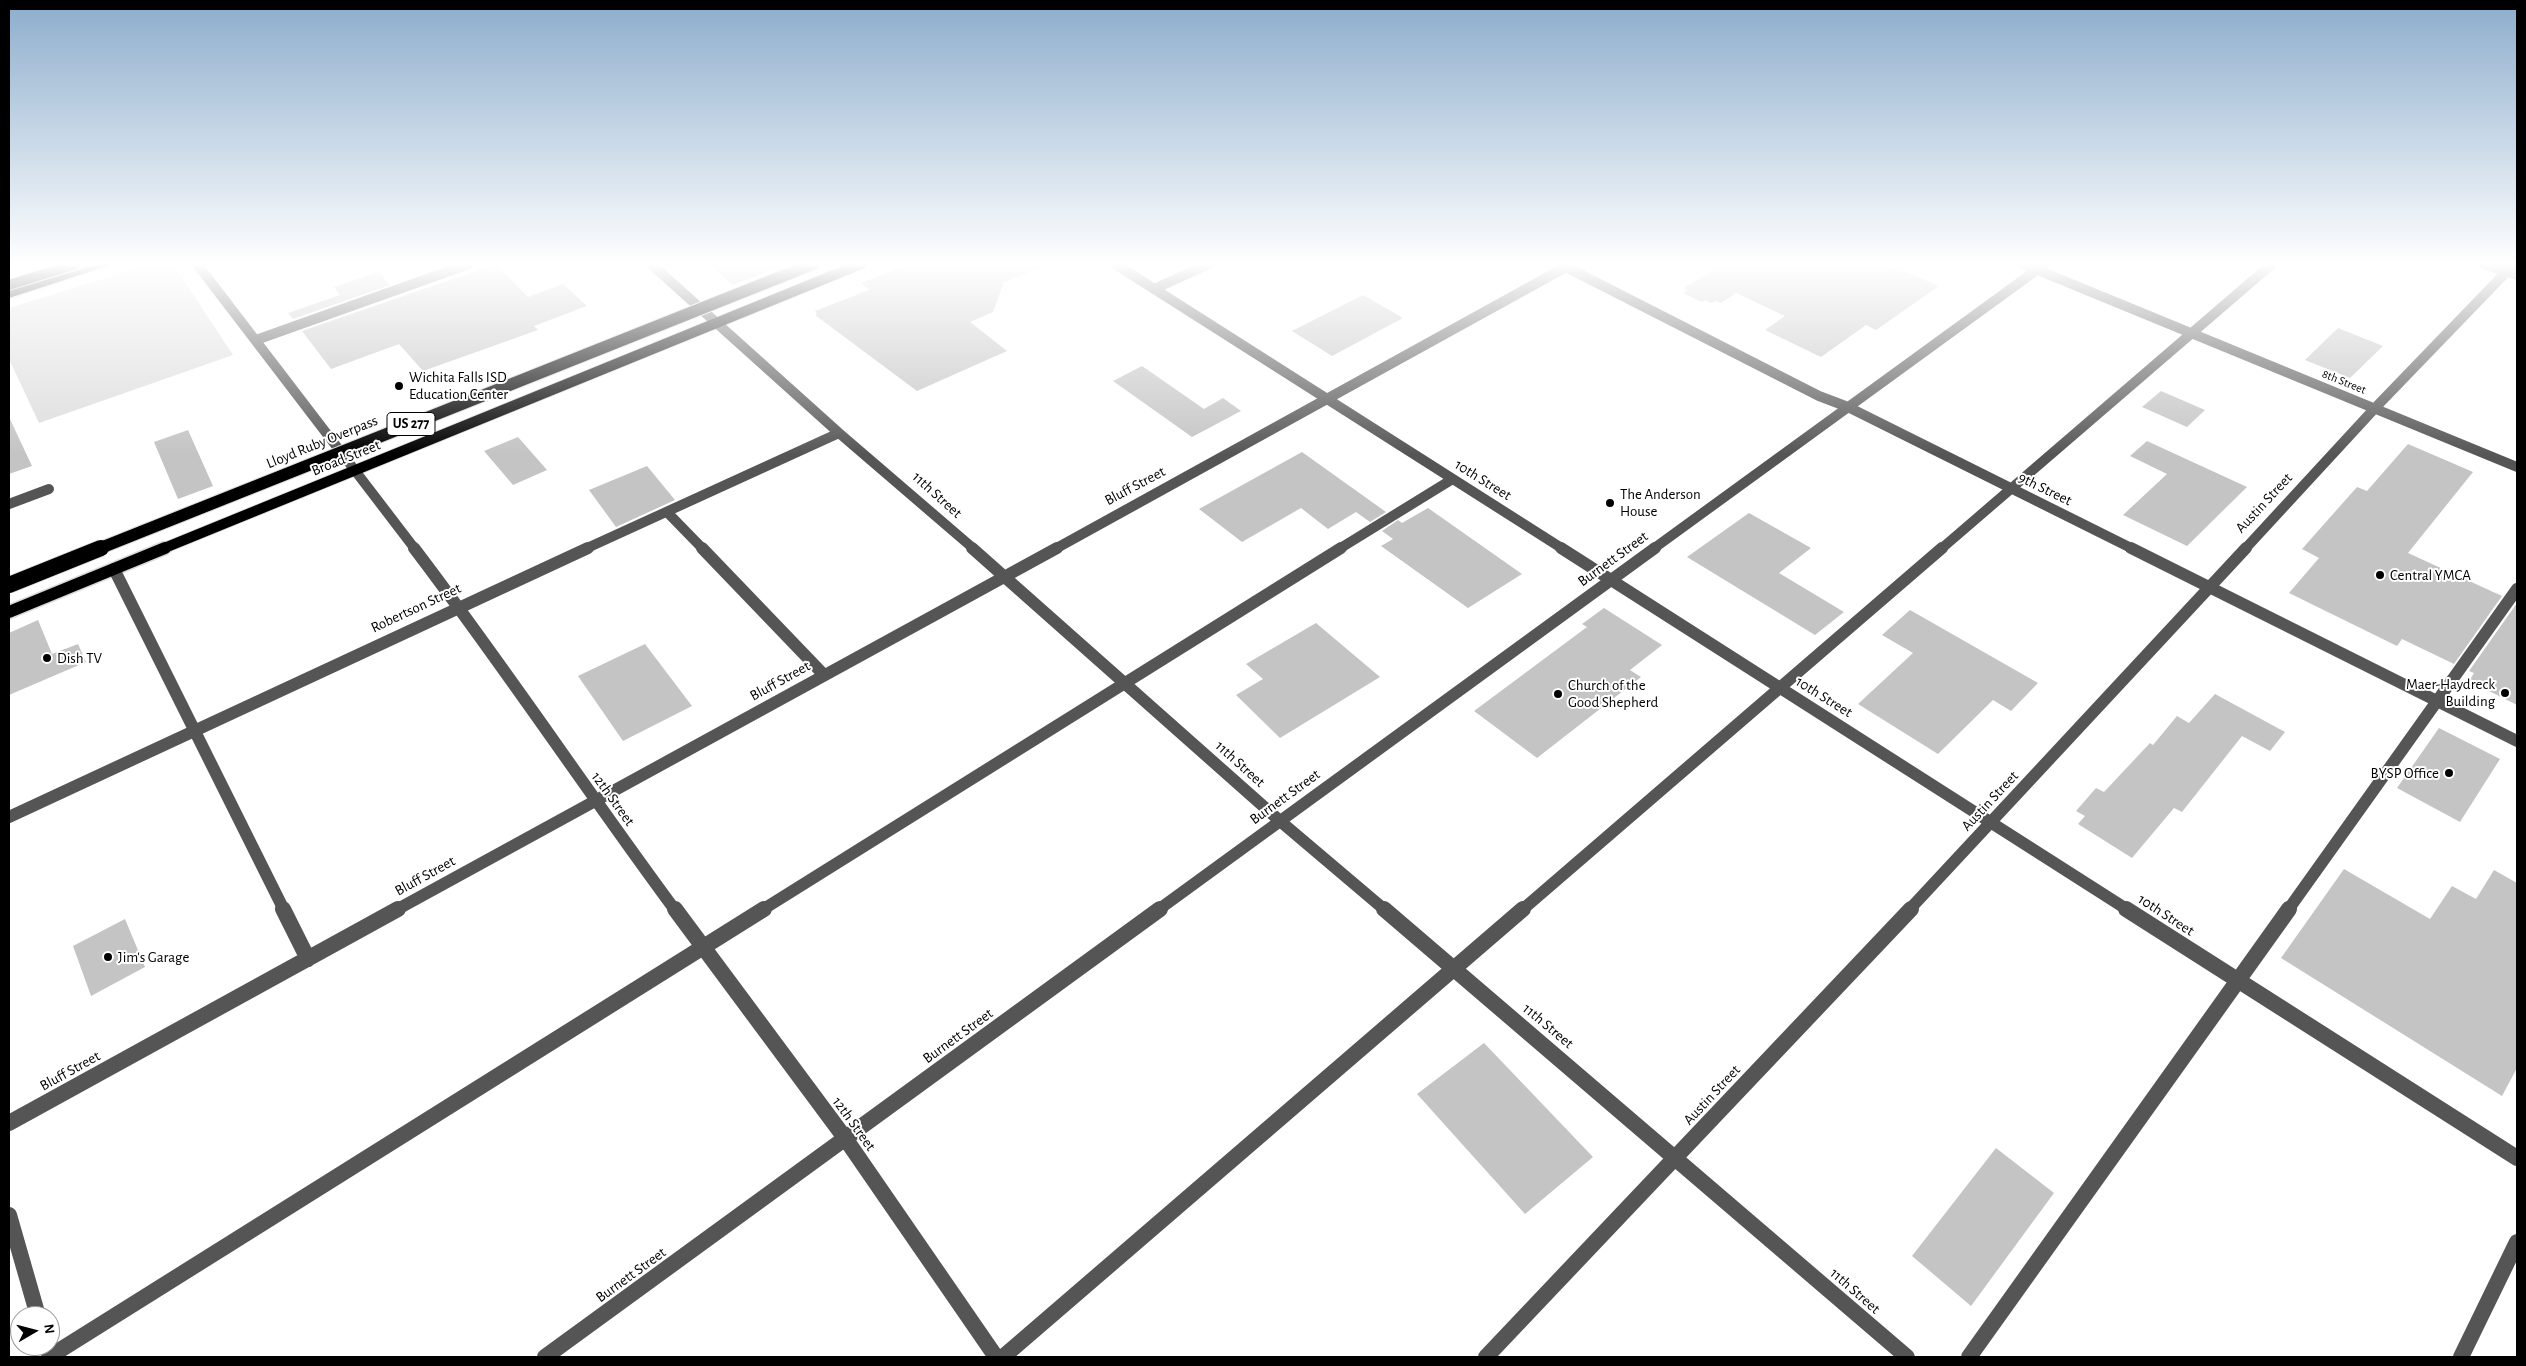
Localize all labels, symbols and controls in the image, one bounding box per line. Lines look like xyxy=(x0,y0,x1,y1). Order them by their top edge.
street label: 8th Street xyxy=(2320,367,2368,397)
place label: Wichita Falls ISD Education Center xyxy=(409,368,508,403)
marker: Wichita Falls ISD Education Center xyxy=(393,380,405,392)
street label: Lloyd Ruby Overpass xyxy=(264,411,380,473)
road number: US 277 xyxy=(387,412,435,436)
street label: Broad Street xyxy=(309,436,383,480)
street label: 10th Street xyxy=(1451,456,1515,504)
street label: Bluff Street xyxy=(1102,463,1168,509)
street label: 11th Street xyxy=(908,468,966,522)
street label: 9th Street xyxy=(2015,468,2075,510)
street label: Austin Street xyxy=(2232,469,2296,537)
place label: The Anderson House xyxy=(1620,485,1701,520)
marker: The Anderson House xyxy=(1604,497,1616,509)
street label: Burnett Street xyxy=(1574,527,1652,591)
place label: Central YMCA xyxy=(2390,566,2471,584)
marker: Central YMCA xyxy=(2374,569,2386,581)
street label: Robertson Street xyxy=(368,579,464,637)
place label: Dish TV xyxy=(57,649,102,667)
marker: Dish TV xyxy=(41,652,53,664)
street label: Bluff Street xyxy=(747,657,813,705)
street label: 10th Street xyxy=(1792,673,1856,721)
place label: Maer-Haydreck Building xyxy=(2406,675,2495,710)
place label: Church of the Good Shepherd xyxy=(1568,676,1658,711)
marker: Maer-Haydreck Building xyxy=(2499,687,2511,699)
marker: Church of the Good Shepherd xyxy=(1552,688,1564,700)
street label: 11th Street xyxy=(1211,737,1269,791)
place label: BYSP Office xyxy=(2371,764,2439,782)
street label: Burnett Street xyxy=(1246,765,1324,829)
street label: Austin Street xyxy=(1958,767,2022,835)
marker: BYSP Office xyxy=(2443,767,2455,779)
street label: 12th Street xyxy=(587,768,639,830)
street label: Bluff Street xyxy=(392,852,458,900)
street label: 10th Street xyxy=(2134,890,2198,940)
place label: Jim's Garage xyxy=(118,948,189,966)
marker: Jim's Garage xyxy=(102,951,114,963)
street label: 11th Street xyxy=(1519,1000,1577,1052)
street label: Burnett Street xyxy=(919,1004,997,1068)
street label: Bluff Street xyxy=(37,1047,103,1095)
street label: Austin Street xyxy=(1680,1061,1744,1129)
street label: 12th Street xyxy=(828,1093,880,1155)
street label: Burnett Street xyxy=(592,1243,670,1307)
street label: 11th Street xyxy=(1826,1264,1884,1318)
north arrow xyxy=(10,1306,60,1356)
text: N xyxy=(41,1323,56,1335)

